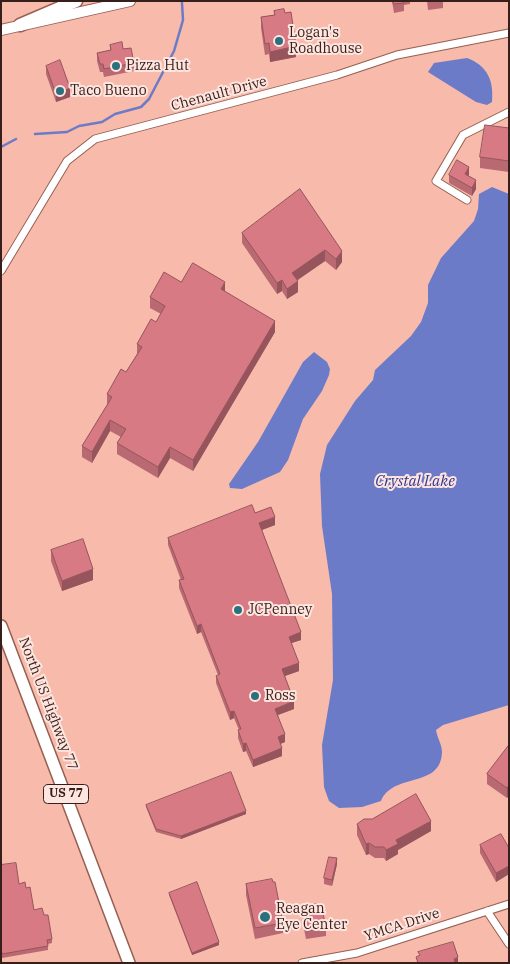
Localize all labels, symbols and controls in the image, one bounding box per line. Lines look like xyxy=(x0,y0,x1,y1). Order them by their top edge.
place label: Logan's Roadhouse xyxy=(289,25,362,58)
marker: Logan's Roadhouse xyxy=(273,35,285,47)
place label: Pizza Hut xyxy=(126,58,189,74)
marker: Pizza Hut xyxy=(110,60,122,72)
street label: Chenault Drive xyxy=(169,73,269,115)
place label: Taco Bueno xyxy=(70,83,147,99)
marker: Taco Bueno xyxy=(54,85,66,97)
water label: Crystal Lake xyxy=(375,473,455,491)
place label: JCPenney xyxy=(248,602,312,618)
marker: JCPenney xyxy=(232,604,244,616)
street label: North US Highway 77 xyxy=(15,635,81,773)
place label: Ross xyxy=(265,688,296,704)
marker: Ross xyxy=(249,690,261,702)
road number: US 77 xyxy=(44,784,88,804)
place label: Reagan Eye Center xyxy=(276,901,347,934)
street label: YMCA Drive xyxy=(362,905,442,945)
marker: Reagan Eye Center xyxy=(258,910,272,924)

